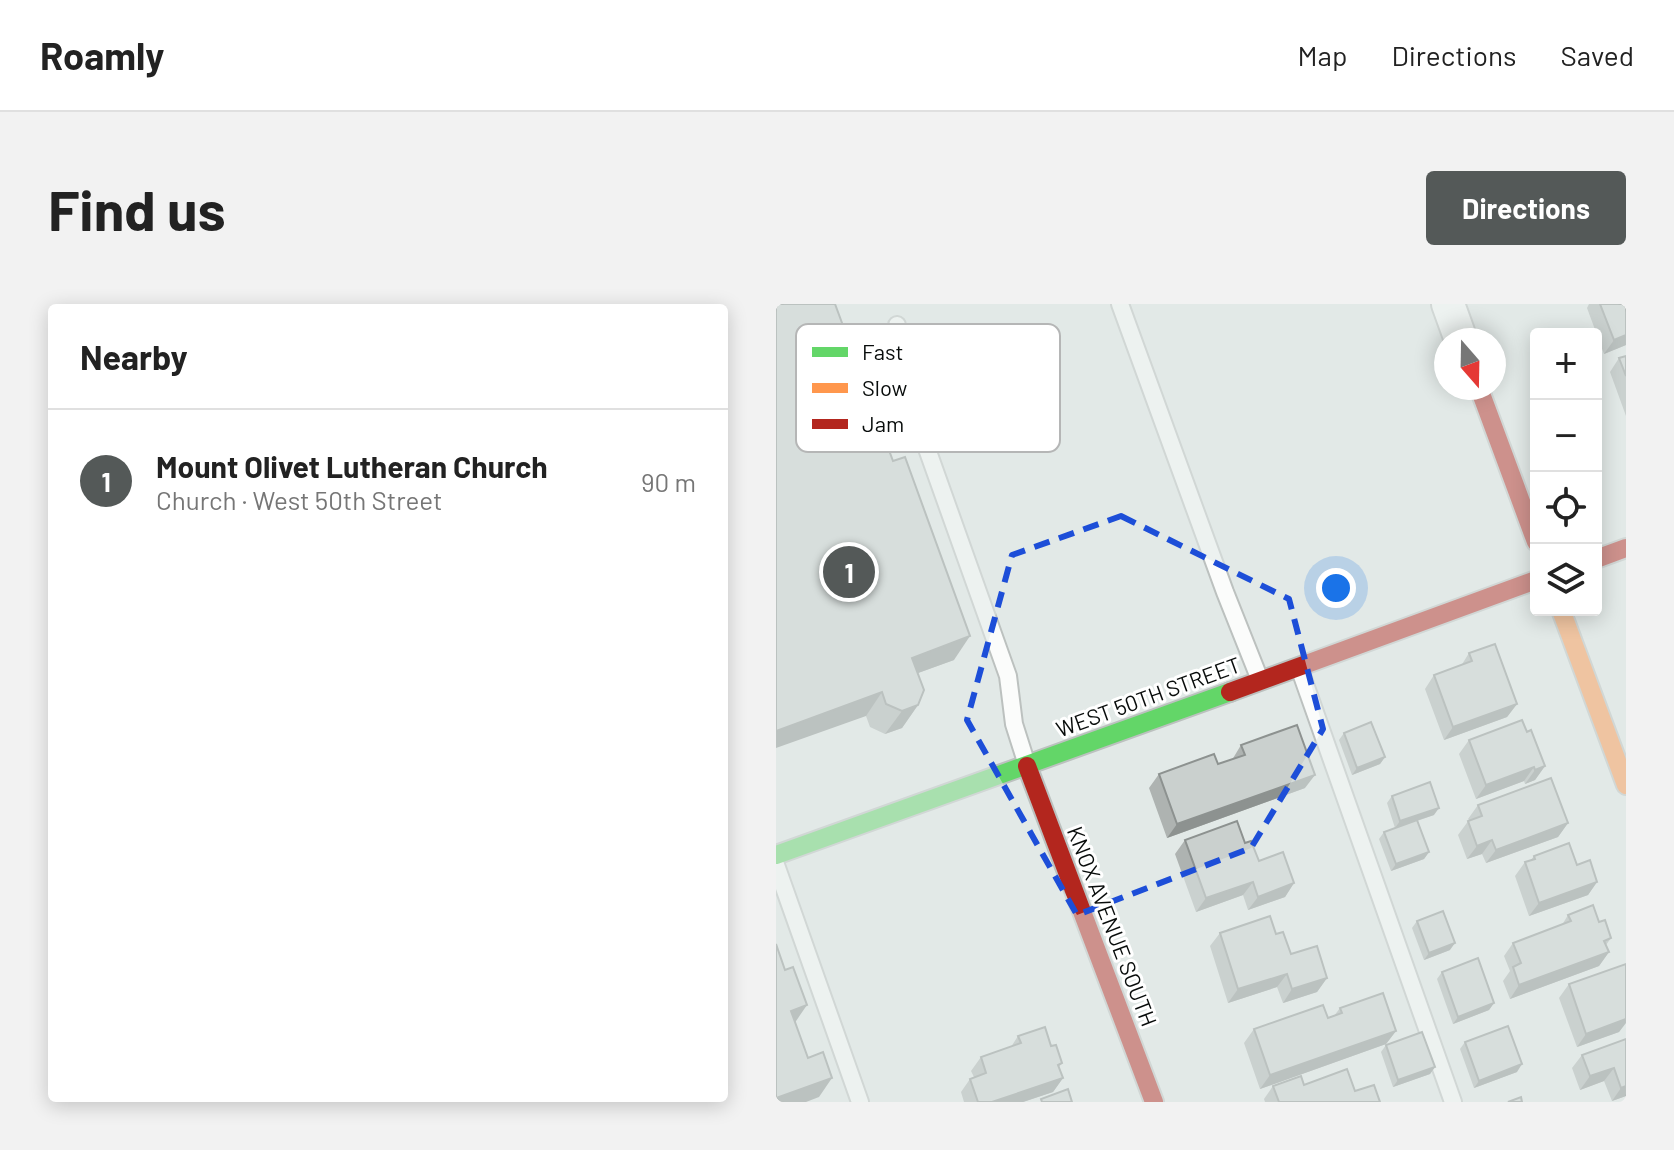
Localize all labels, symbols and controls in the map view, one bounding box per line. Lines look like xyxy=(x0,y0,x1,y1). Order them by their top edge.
text: Roamly xyxy=(40,32,164,78)
text: Map xyxy=(1298,38,1347,72)
text: Directions xyxy=(1391,38,1517,72)
text: Saved xyxy=(1561,38,1634,72)
button: Directions xyxy=(1426,171,1626,245)
text: Find us xyxy=(48,175,226,242)
legend xyxy=(796,324,1060,452)
north arrow xyxy=(1434,328,1506,400)
map controls xyxy=(1530,328,1602,616)
button: + xyxy=(1530,328,1602,400)
text: Nearby xyxy=(80,336,188,377)
text: Fast xyxy=(862,338,904,364)
text: Slow xyxy=(862,374,907,400)
button: − xyxy=(1530,400,1602,472)
text: Jam xyxy=(862,410,904,436)
text: Mount Olivet Lutheran Church xyxy=(156,448,548,484)
text: 1 xyxy=(101,466,111,497)
text: 90 m xyxy=(641,466,696,497)
button: locate xyxy=(1530,472,1602,544)
text: Church · West 50th Street xyxy=(156,484,443,515)
pin: 1 xyxy=(823,542,875,602)
button: layers xyxy=(1530,544,1602,616)
your location xyxy=(1316,568,1356,608)
street label: WEST 50TH STREET xyxy=(1052,651,1244,741)
street label: KNOX AVENUE SOUTH xyxy=(1063,822,1163,1030)

